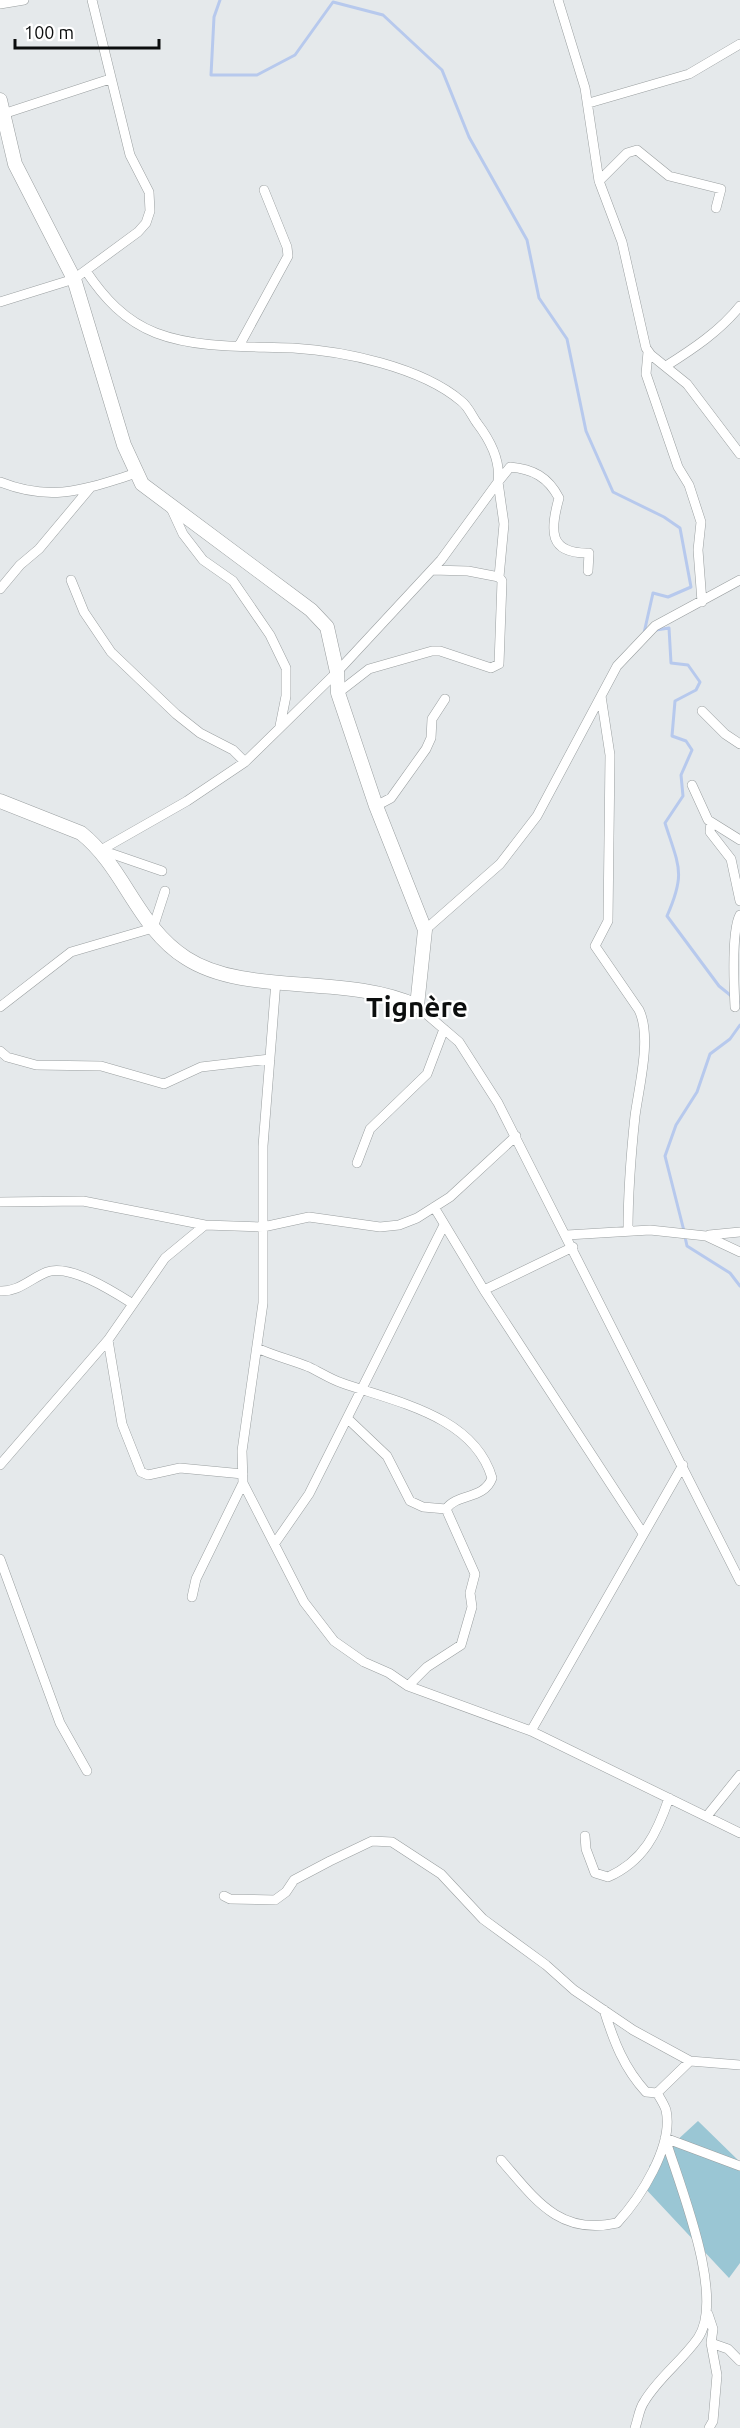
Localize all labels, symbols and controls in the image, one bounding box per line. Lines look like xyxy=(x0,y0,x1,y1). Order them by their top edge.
scale bar xyxy=(15,12,159,50)
text: 100 m xyxy=(24,22,74,42)
district label: Tignère xyxy=(366,991,468,1022)

